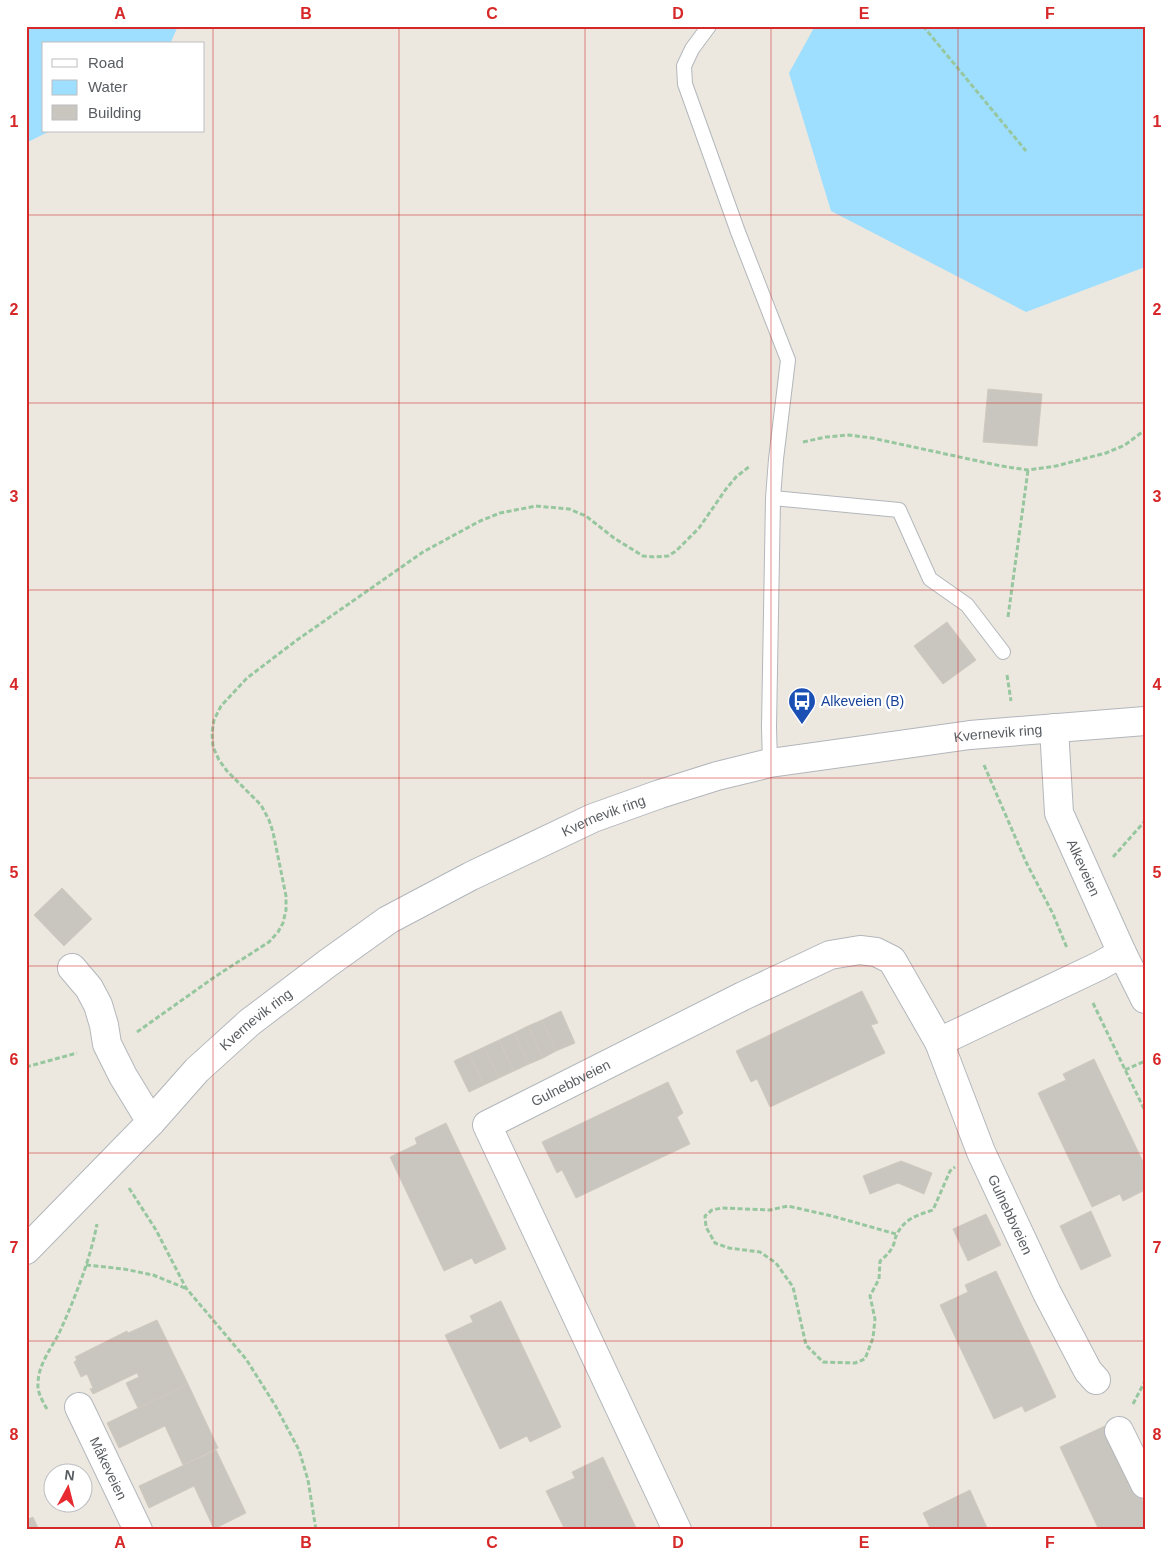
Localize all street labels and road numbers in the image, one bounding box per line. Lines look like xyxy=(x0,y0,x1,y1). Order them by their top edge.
street label: Kvernevik ring xyxy=(953,721,1043,745)
street label: Kvernevik ring xyxy=(559,792,647,840)
street label: Alkeveien xyxy=(1064,837,1103,899)
street label: Kvernevik ring xyxy=(216,985,295,1054)
street label: Gulnebbveien xyxy=(528,1056,613,1109)
street label: Gulnebbveien xyxy=(985,1172,1036,1257)
street label: Måkeveien xyxy=(87,1434,130,1502)

